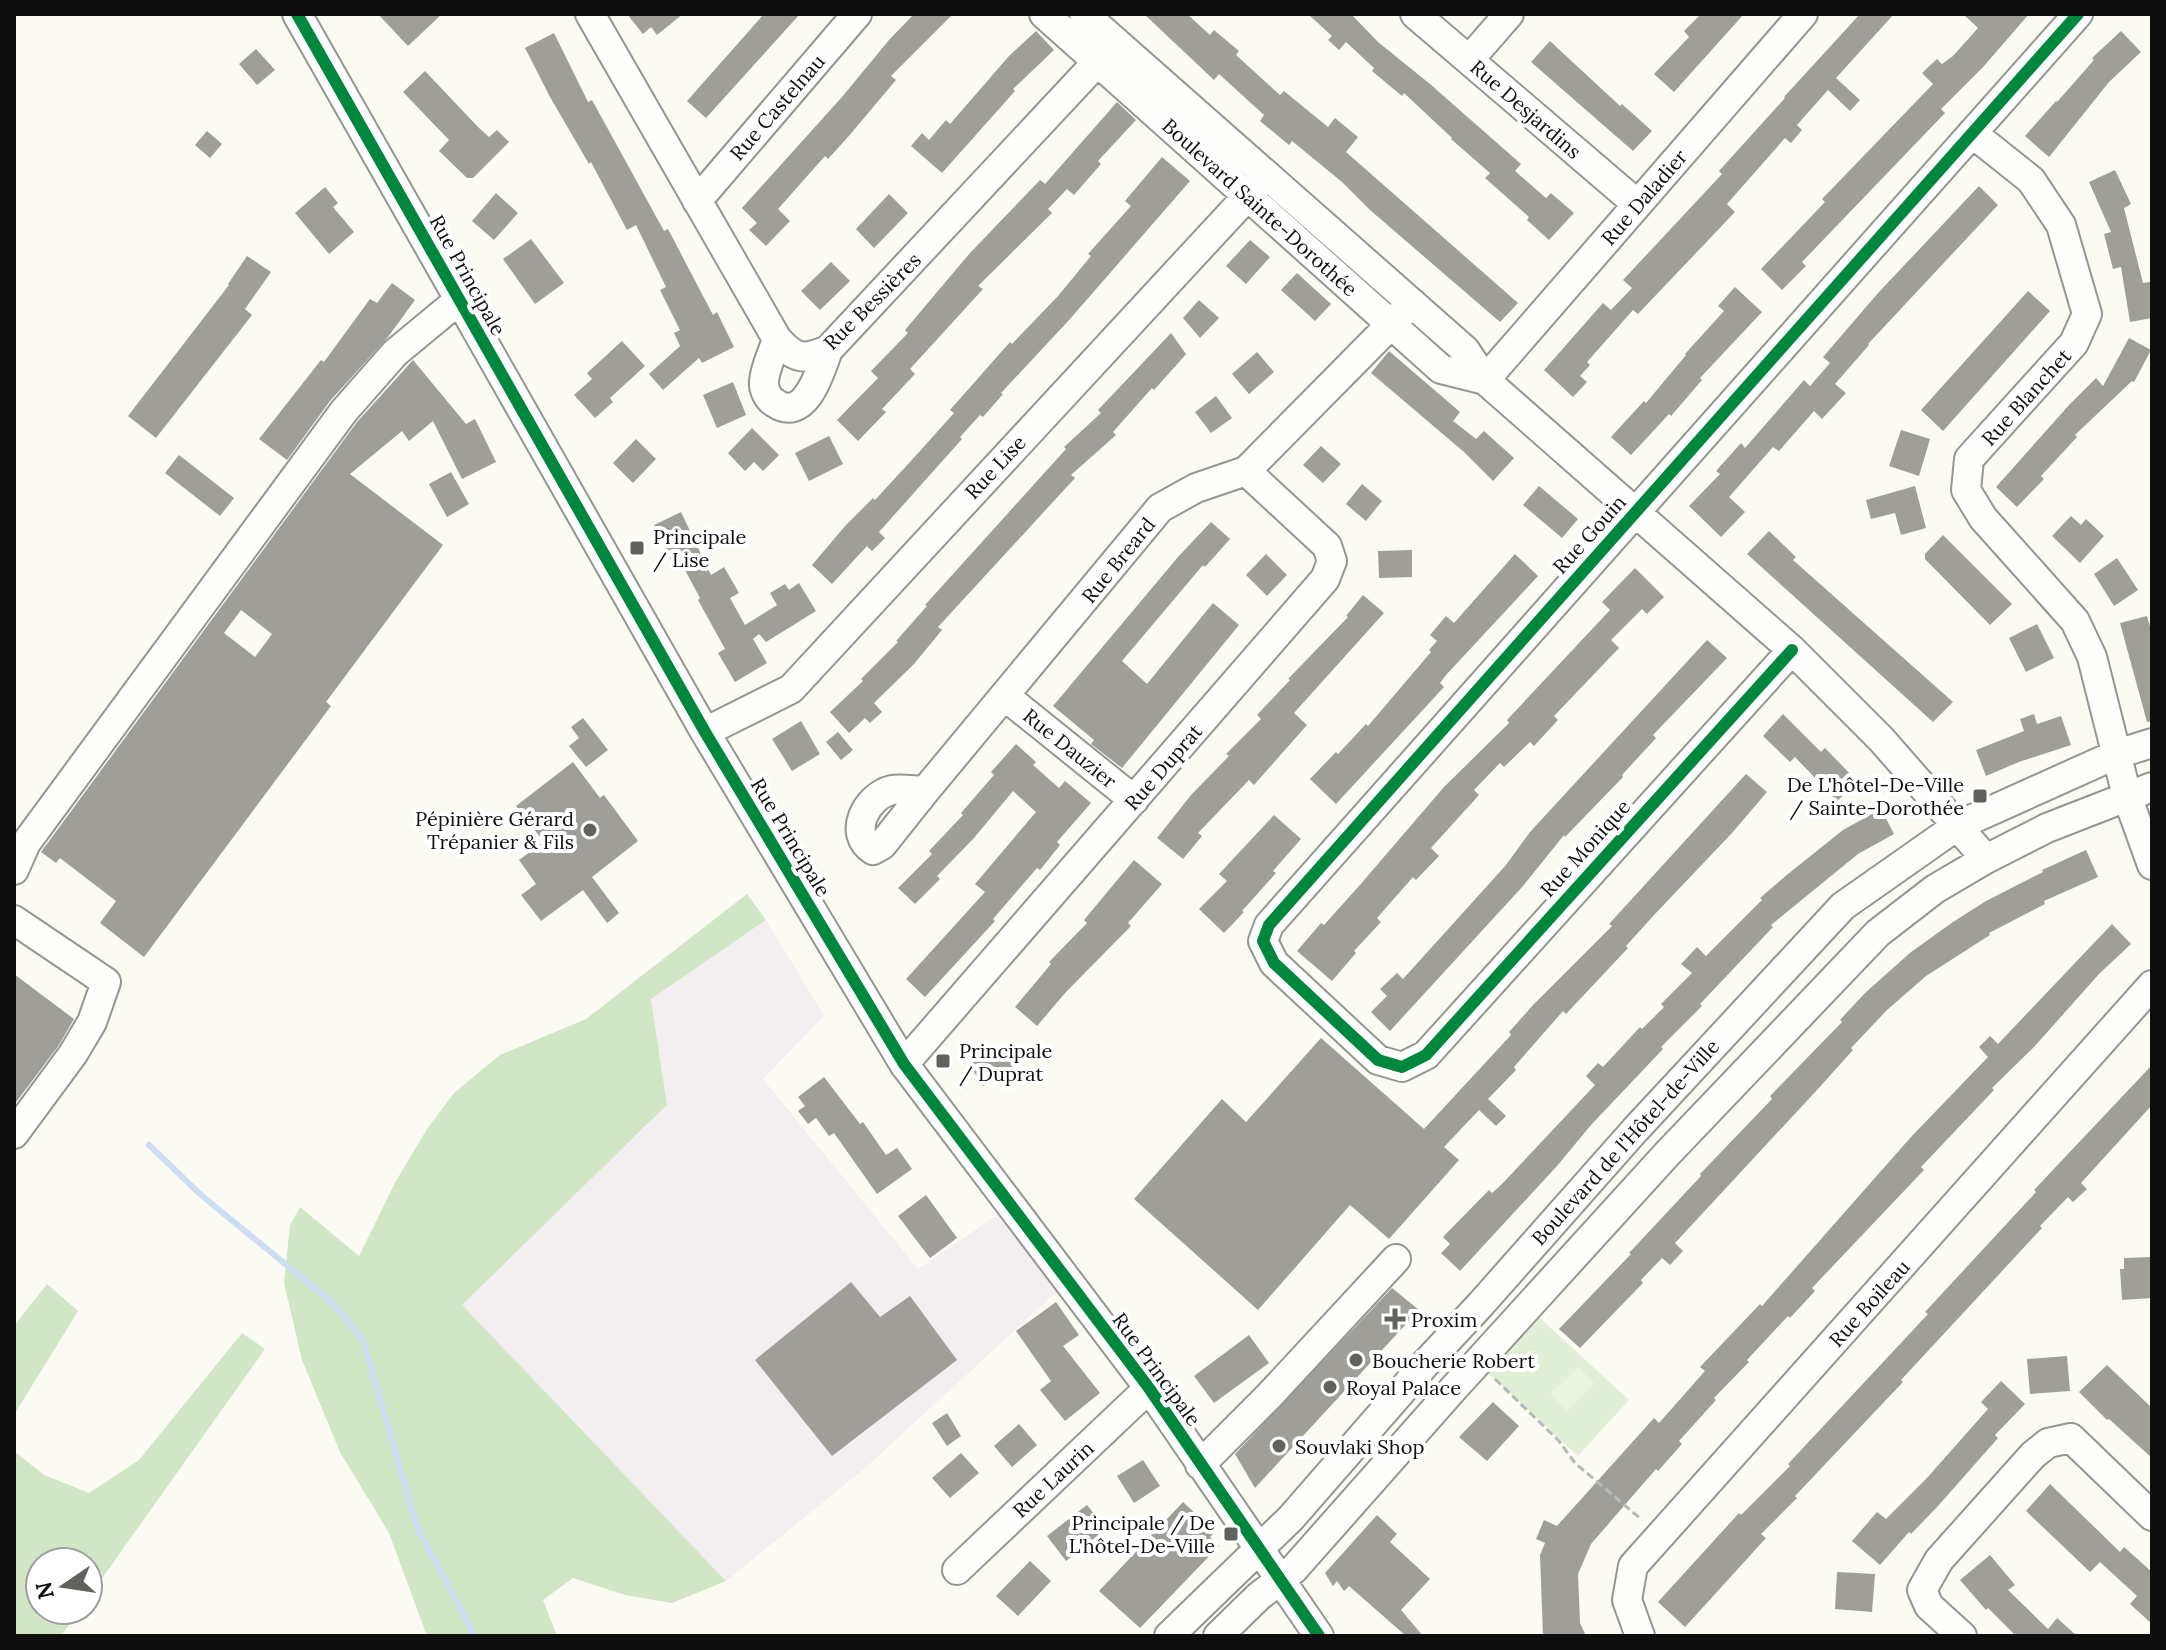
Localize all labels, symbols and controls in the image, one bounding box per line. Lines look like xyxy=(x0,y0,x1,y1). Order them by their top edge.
street label: Rue Castelnau xyxy=(724,49,830,165)
street label: Rue Desjardins xyxy=(1465,54,1587,164)
street label: Boulevard Sainte-Dorothée xyxy=(1157,113,1363,301)
street label: Rue Daladier xyxy=(1596,144,1693,250)
street label: Rue Principale xyxy=(425,210,511,340)
street label: Rue Bessières xyxy=(818,247,926,355)
street label: Rue Blanchet xyxy=(1976,343,2076,451)
street label: Rue Lise xyxy=(959,430,1031,504)
street label: Rue Gouin xyxy=(1547,490,1631,578)
street label: Rue Breard xyxy=(1076,512,1160,608)
place label: Principale / Lise xyxy=(653,524,746,573)
marker: Principale / Lise xyxy=(628,539,646,557)
street label: Rue Dauzier xyxy=(1018,703,1122,793)
street label: Rue Duprat xyxy=(1119,719,1207,815)
place label: De L'hôtel-De-Ville / Sainte-Dorothée xyxy=(1787,772,1964,821)
street label: Rue Principale xyxy=(746,773,836,901)
marker: De L'hôtel-De-Ville / Sainte-Dorothée xyxy=(1971,787,1989,805)
street label: Rue Monique xyxy=(1535,794,1635,902)
place label: Pépinière Gérard Trépanier & Fils xyxy=(415,806,574,854)
marker: Pépinière Gérard Trépanier & Fils xyxy=(581,821,599,839)
street label: Boulevard de l'Hôtel-de-Ville xyxy=(1526,1034,1724,1250)
place label: Principale / Duprat xyxy=(959,1038,1052,1087)
marker: Principale / Duprat xyxy=(934,1052,952,1070)
street label: Rue Boileau xyxy=(1823,1254,1915,1352)
street label: Rue Principale xyxy=(1108,1307,1207,1431)
place label: Proxim xyxy=(1411,1307,1477,1332)
marker: Proxim xyxy=(1386,1310,1404,1328)
place label: Boucherie Robert xyxy=(1372,1348,1535,1373)
marker: Boucherie Robert xyxy=(1347,1351,1365,1369)
place label: Royal Palace xyxy=(1346,1375,1461,1400)
marker: Royal Palace xyxy=(1321,1378,1339,1396)
place label: Souvlaki Shop xyxy=(1295,1434,1424,1459)
street label: Rue Laurin xyxy=(1007,1435,1099,1523)
marker: Souvlaki Shop xyxy=(1270,1437,1288,1455)
place label: Principale / De L'hôtel-De-Ville xyxy=(1069,1510,1215,1558)
marker: Principale / De L'hôtel-De-Ville xyxy=(1222,1525,1240,1543)
north arrow xyxy=(24,1546,104,1626)
text: N xyxy=(29,1579,60,1602)

